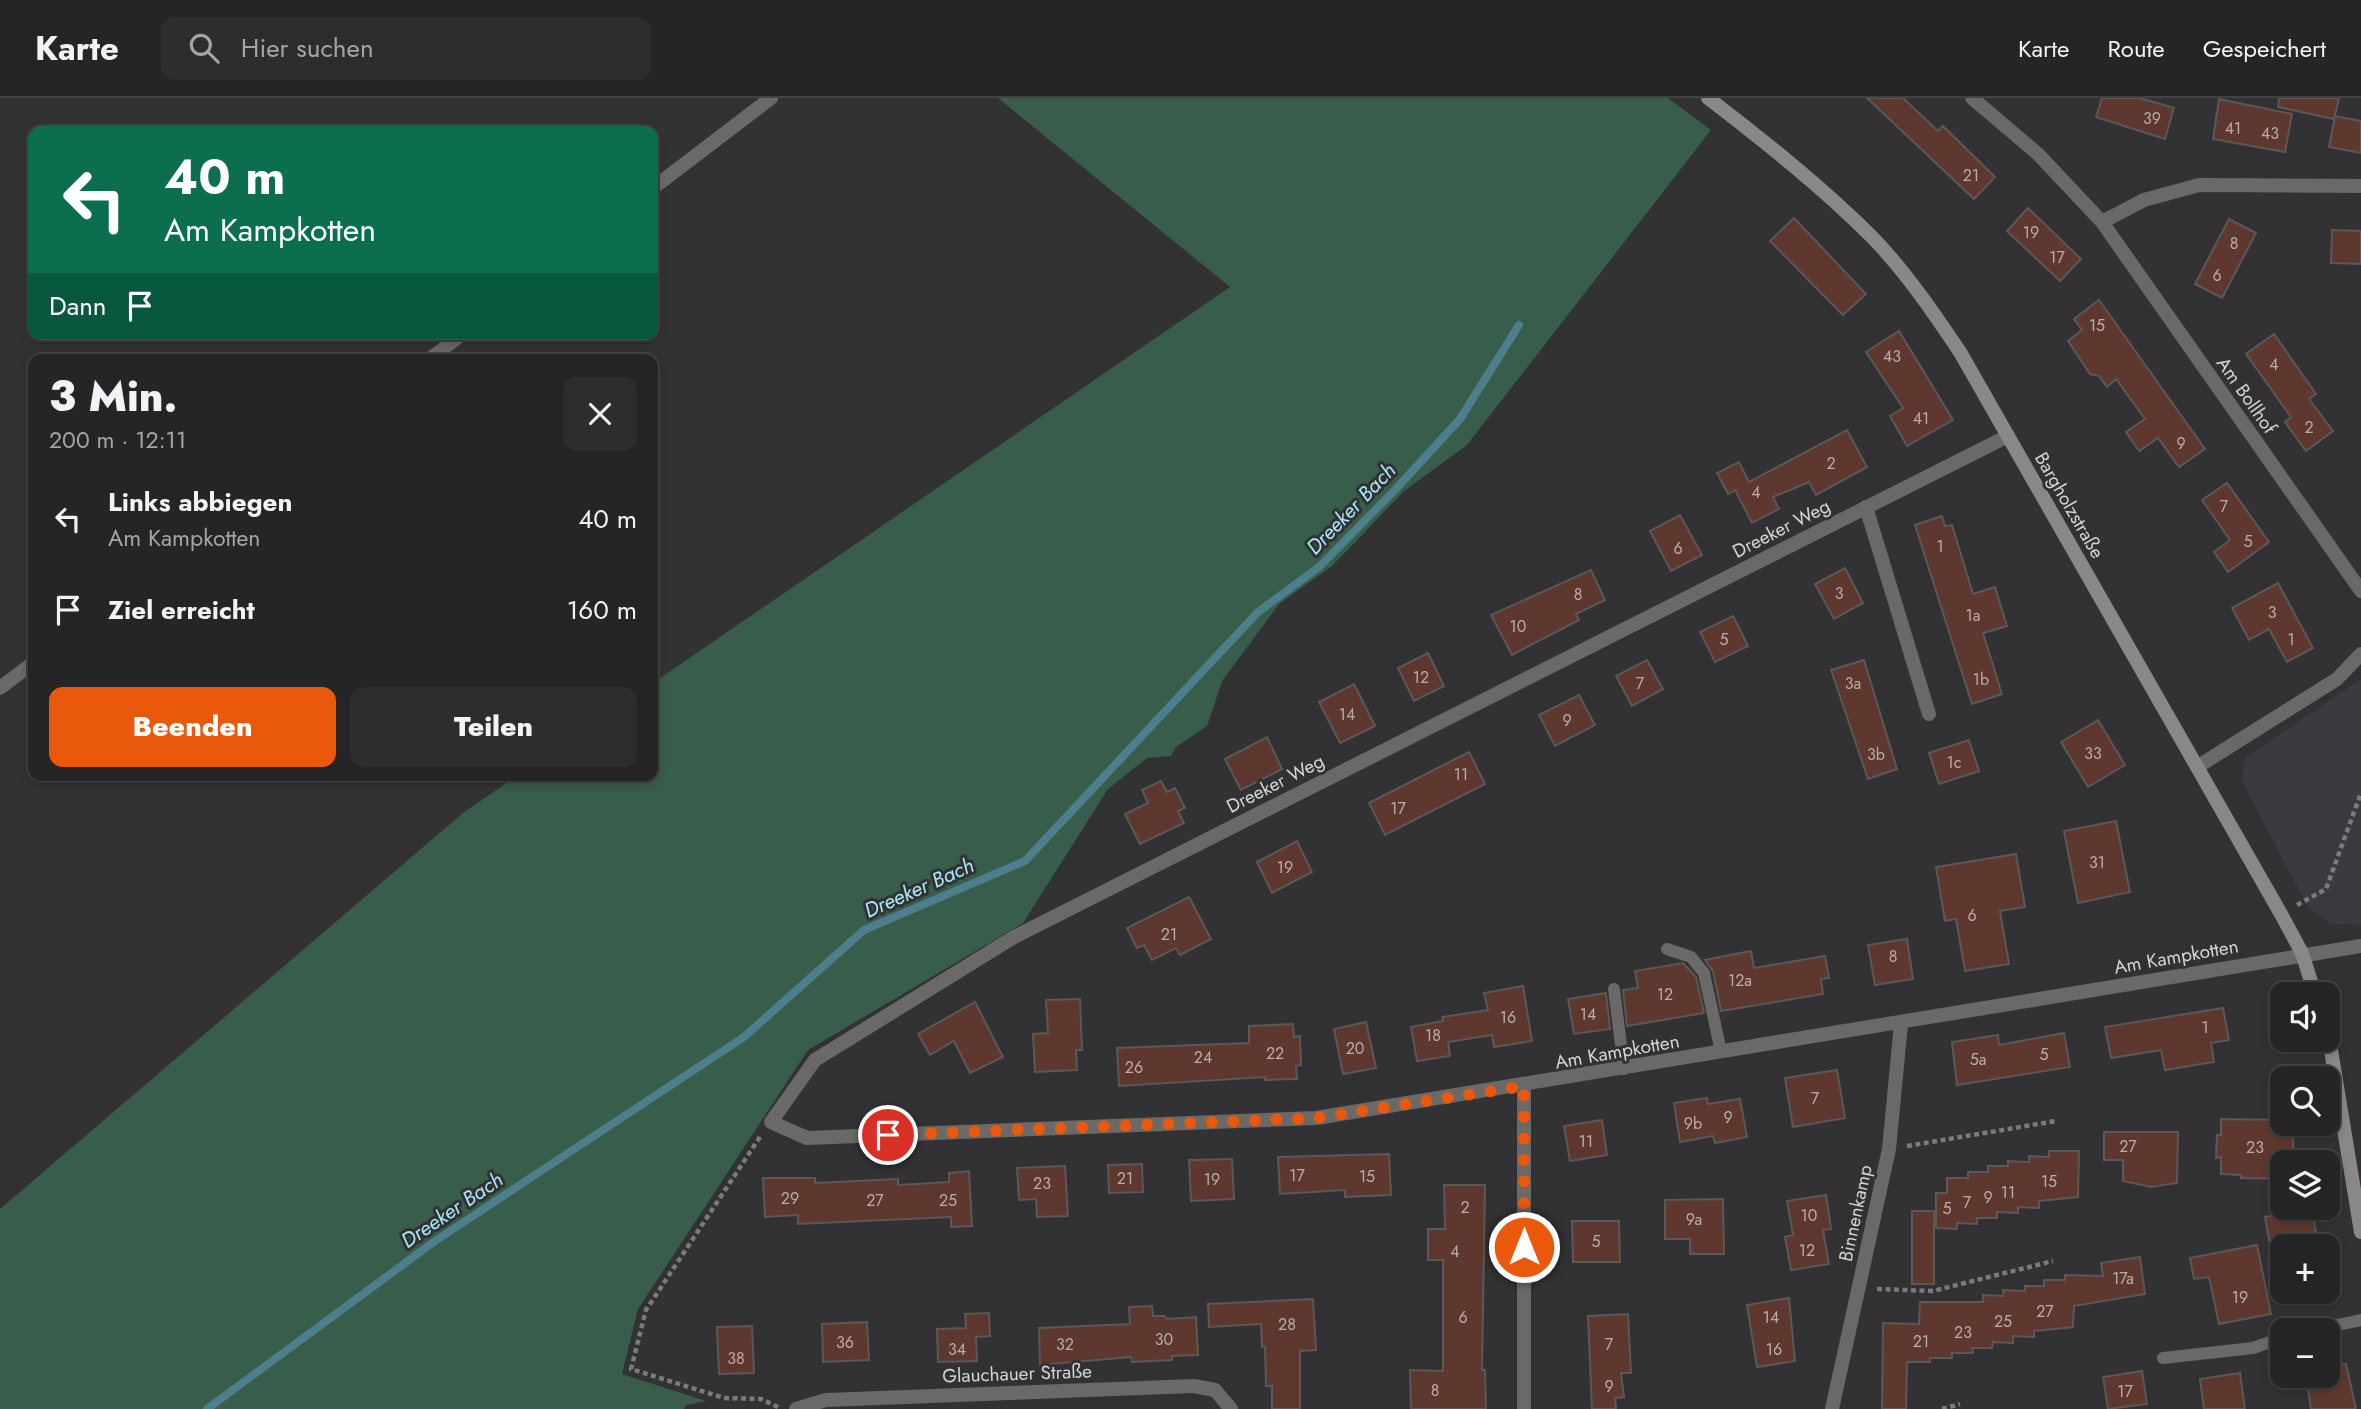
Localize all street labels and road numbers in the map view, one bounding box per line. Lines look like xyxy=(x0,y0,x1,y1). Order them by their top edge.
street label: Am Bollhof xyxy=(2210,351,2283,440)
street label: Bargholzstraße xyxy=(2028,447,2111,564)
street label: Dreeker Weg xyxy=(1728,492,1835,565)
street label: Dreeker Weg xyxy=(1222,747,1329,820)
street label: Am Kampkotten xyxy=(2112,932,2240,981)
street label: Am Kampkotten xyxy=(1553,1027,1681,1076)
street label: Binnenkamp xyxy=(1832,1162,1879,1264)
street label: Glauchauer Straße xyxy=(942,1357,1092,1390)

